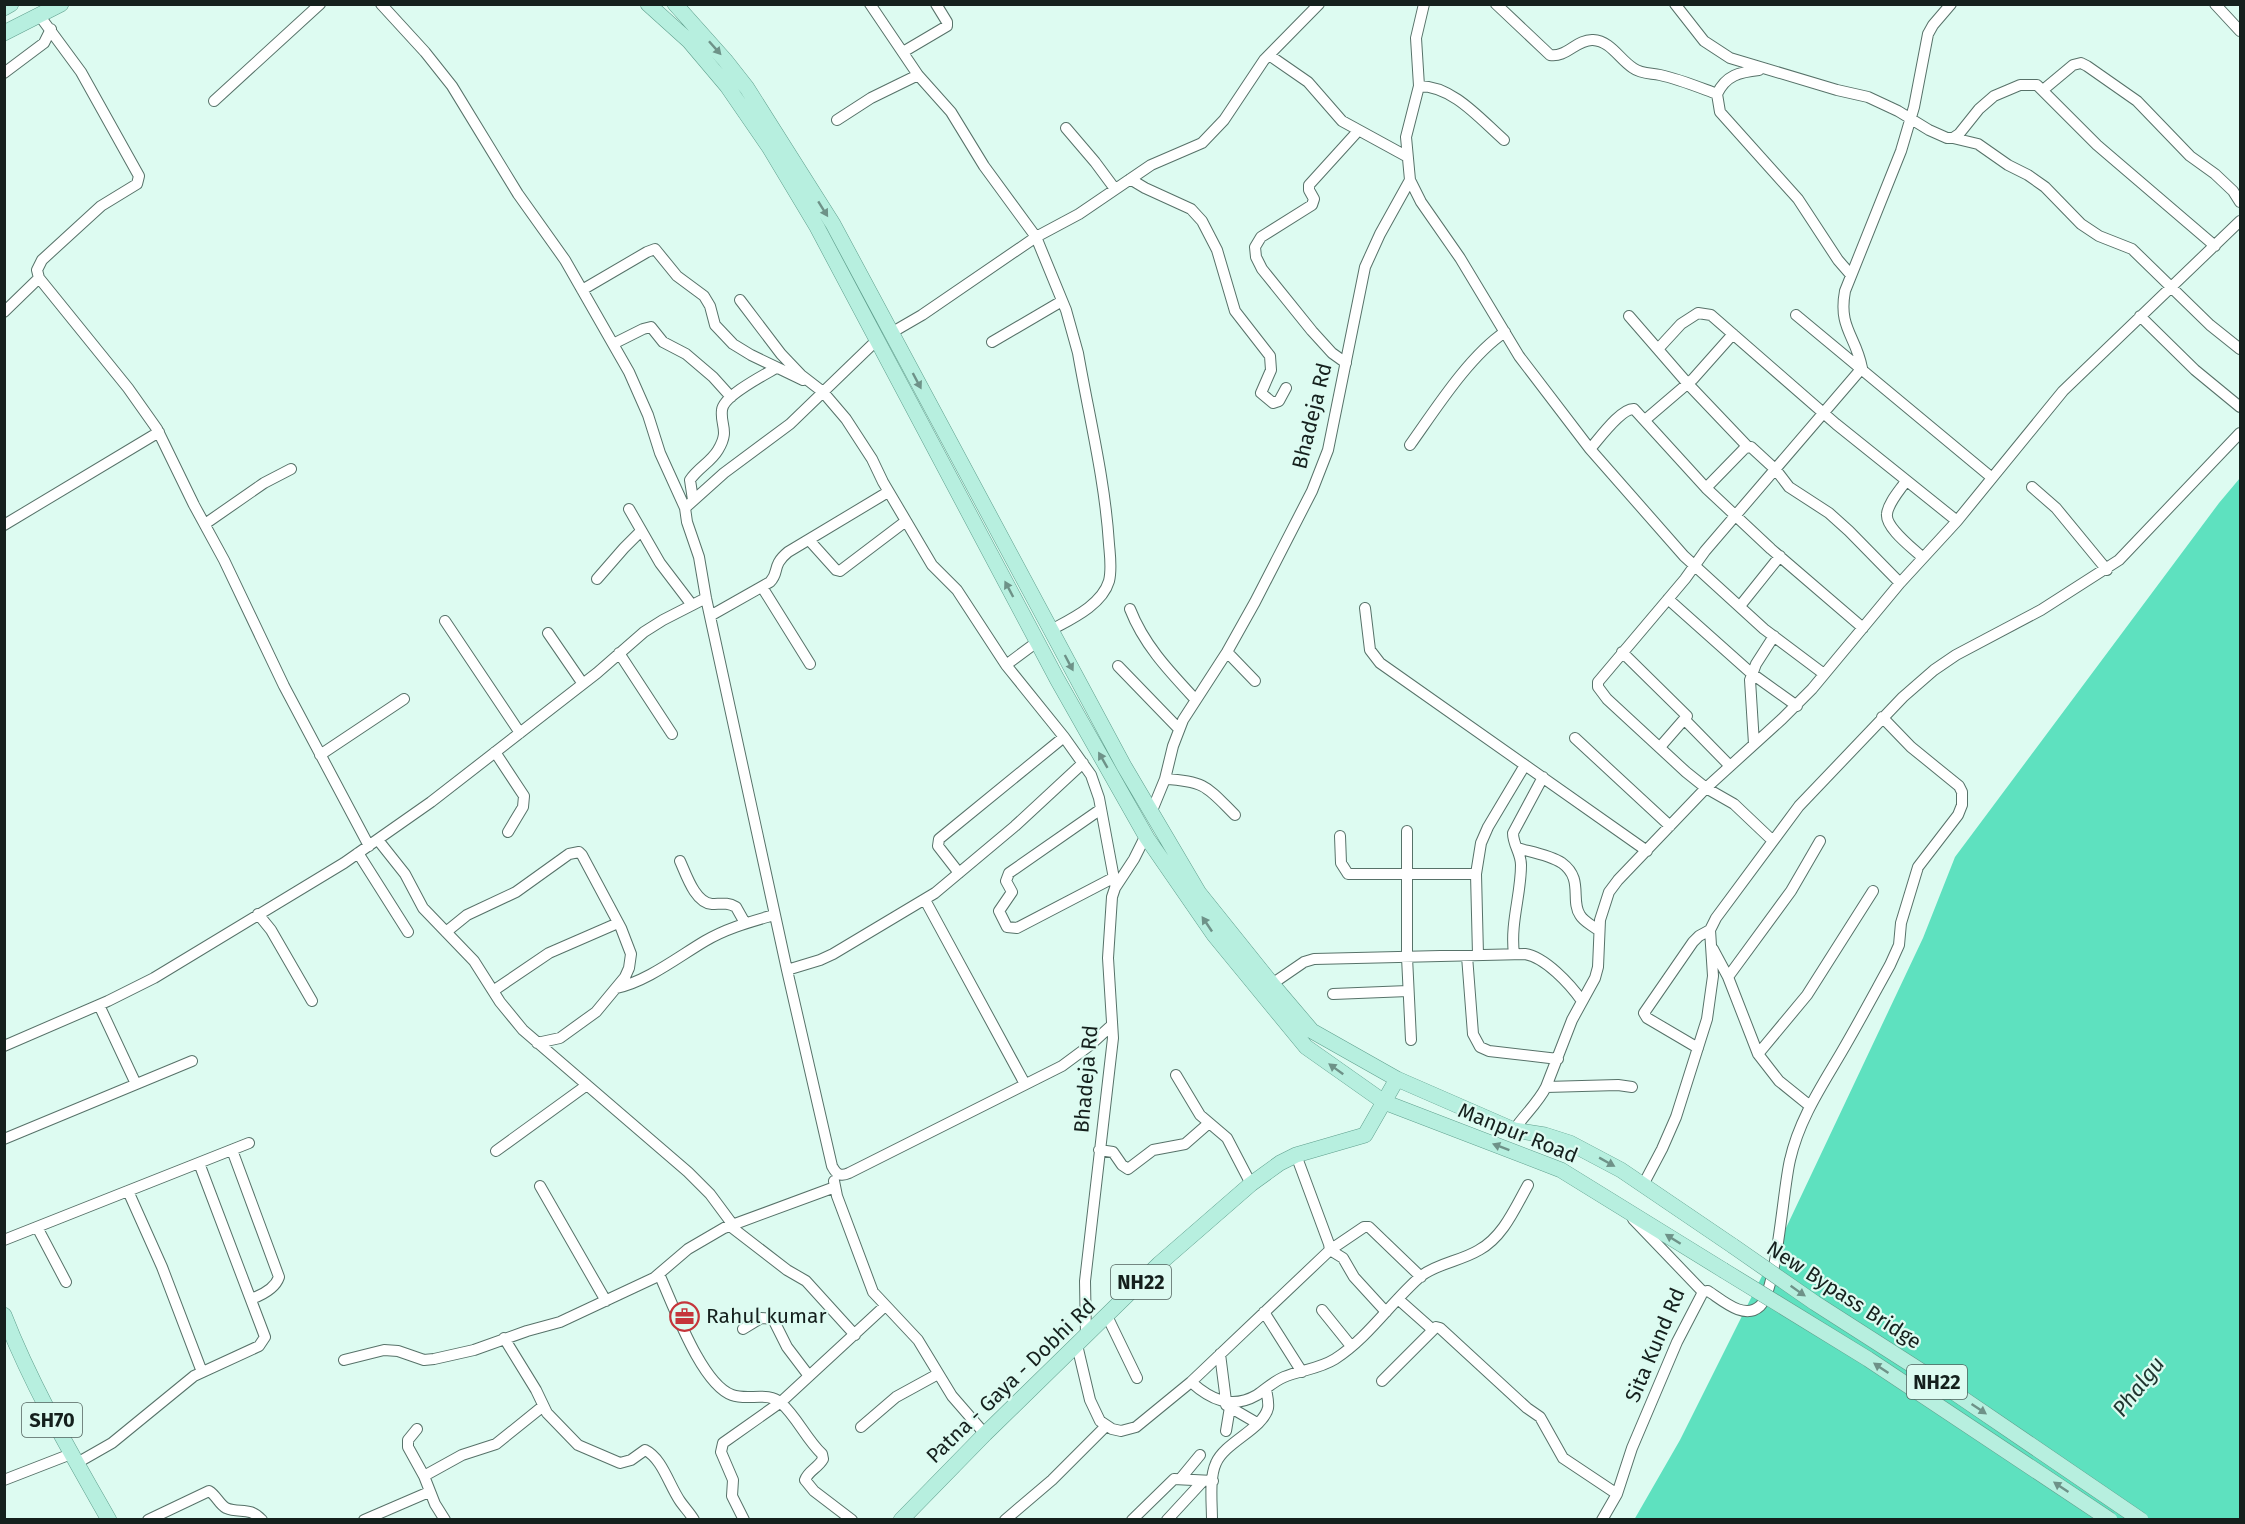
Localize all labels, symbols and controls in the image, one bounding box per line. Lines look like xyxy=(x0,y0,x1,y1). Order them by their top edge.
one-way arrow xyxy=(708,40,721,55)
one-way arrow xyxy=(818,201,829,218)
street label: Bhadeja Rd xyxy=(1286,360,1338,472)
one-way arrow xyxy=(912,372,922,389)
one-way arrow xyxy=(1004,580,1014,597)
one-way arrow xyxy=(1064,655,1074,672)
one-way arrow xyxy=(1098,751,1108,768)
one-way arrow xyxy=(1201,917,1213,933)
street label: Bhadeja Rd xyxy=(1068,1024,1104,1134)
one-way arrow xyxy=(1329,1063,1344,1075)
street label: Manpur Road xyxy=(1454,1097,1582,1169)
one-way arrow xyxy=(1492,1142,1510,1152)
one-way arrow xyxy=(1599,1157,1616,1167)
one-way arrow xyxy=(1665,1234,1681,1245)
street label: New Bypass Bridge xyxy=(1762,1235,1926,1355)
road number: NH22 xyxy=(1111,1265,1171,1299)
street label: Sita Kund Rd xyxy=(1619,1284,1691,1406)
one-way arrow xyxy=(1790,1285,1806,1296)
street label: Patna - Gaya - Dobhi Rd xyxy=(921,1293,1101,1469)
office icon: Rahul kumar xyxy=(669,1300,701,1332)
place label: Rahul kumar xyxy=(706,1303,827,1329)
water label: Phalgu xyxy=(2106,1351,2170,1422)
one-way arrow xyxy=(1873,1363,1889,1374)
road number: NH22 xyxy=(1907,1365,1967,1399)
road number: SH70 xyxy=(22,1403,82,1437)
one-way arrow xyxy=(1971,1403,1987,1414)
one-way arrow xyxy=(2053,1482,2069,1493)

